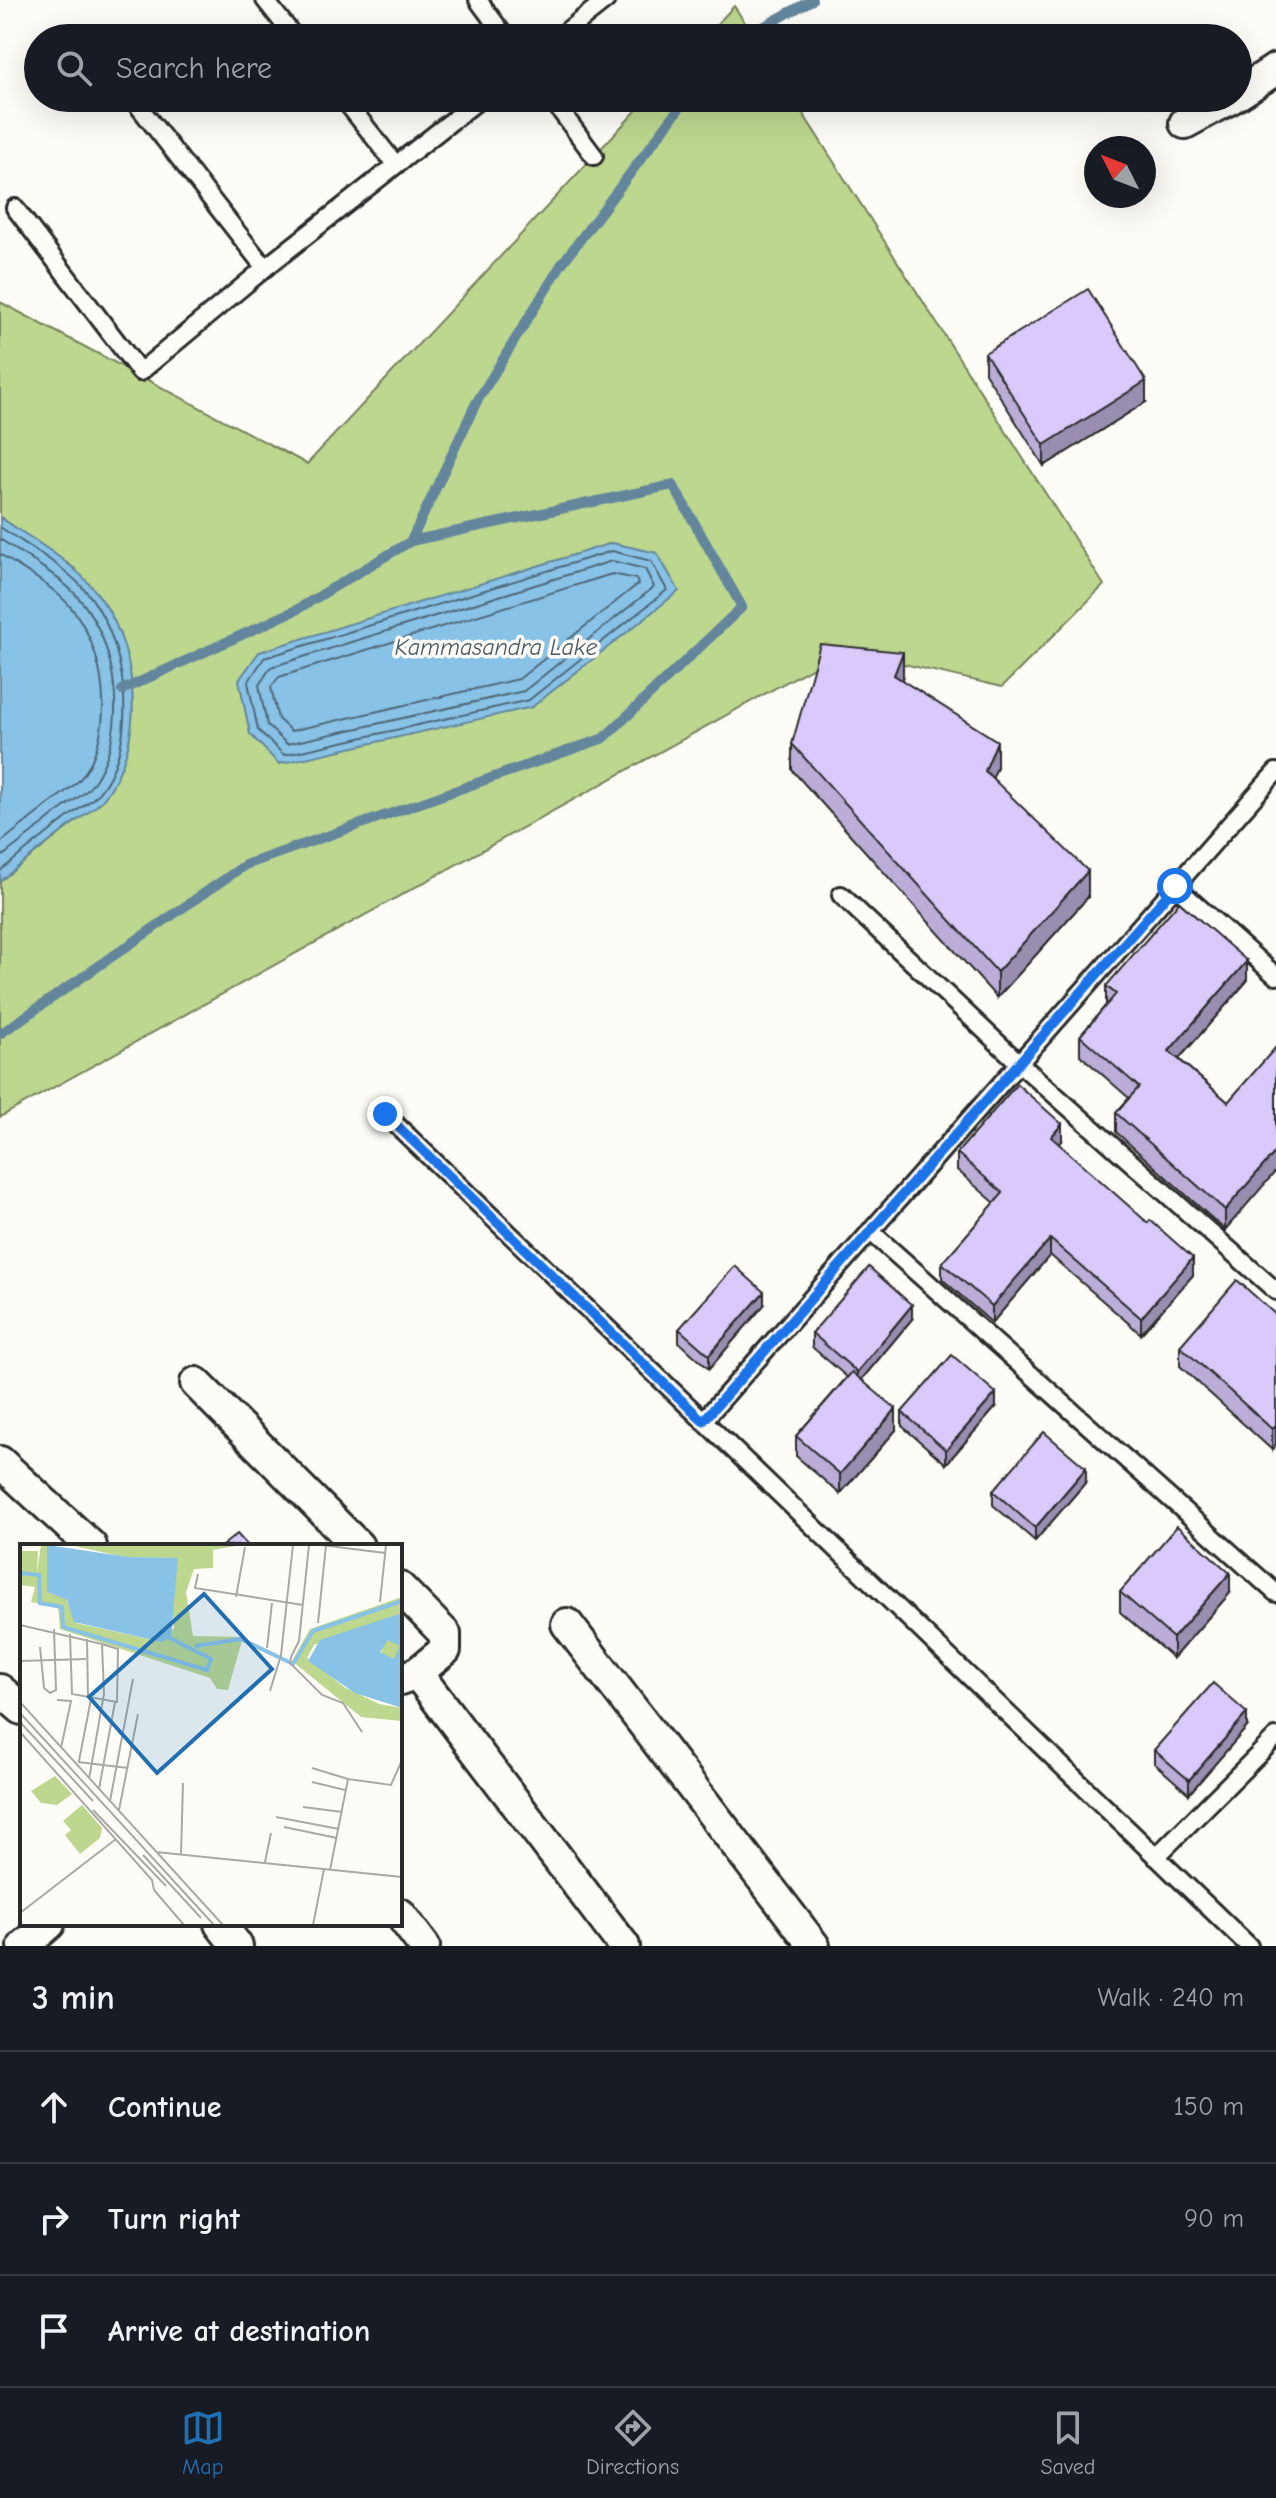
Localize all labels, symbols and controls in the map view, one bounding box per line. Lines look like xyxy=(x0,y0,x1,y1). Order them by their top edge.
search box xyxy=(24,24,1252,112)
icon: search xyxy=(52,46,96,90)
text: Search here xyxy=(116,51,272,86)
north arrow xyxy=(1084,136,1156,208)
water label: Kammasandra Lake xyxy=(394,633,598,661)
route start xyxy=(1157,868,1193,904)
route end xyxy=(367,1096,403,1132)
inset map xyxy=(20,1544,402,1926)
text: 3 min xyxy=(32,1978,115,2018)
text: Walk · 240 m xyxy=(1098,1983,1244,2013)
icon: ahead xyxy=(32,2085,76,2129)
text: Continue xyxy=(108,2090,222,2125)
text: 150 m xyxy=(1174,2092,1244,2122)
icon: right xyxy=(32,2197,76,2241)
text: Turn right xyxy=(108,2202,240,2237)
text: 90 m xyxy=(1184,2204,1244,2234)
icon: arrive xyxy=(32,2309,76,2353)
text: Arrive at destination xyxy=(108,2314,370,2349)
tab: Map xyxy=(181,2406,225,2480)
tab: Directions xyxy=(586,2406,679,2480)
tab: Saved xyxy=(1040,2406,1095,2480)

